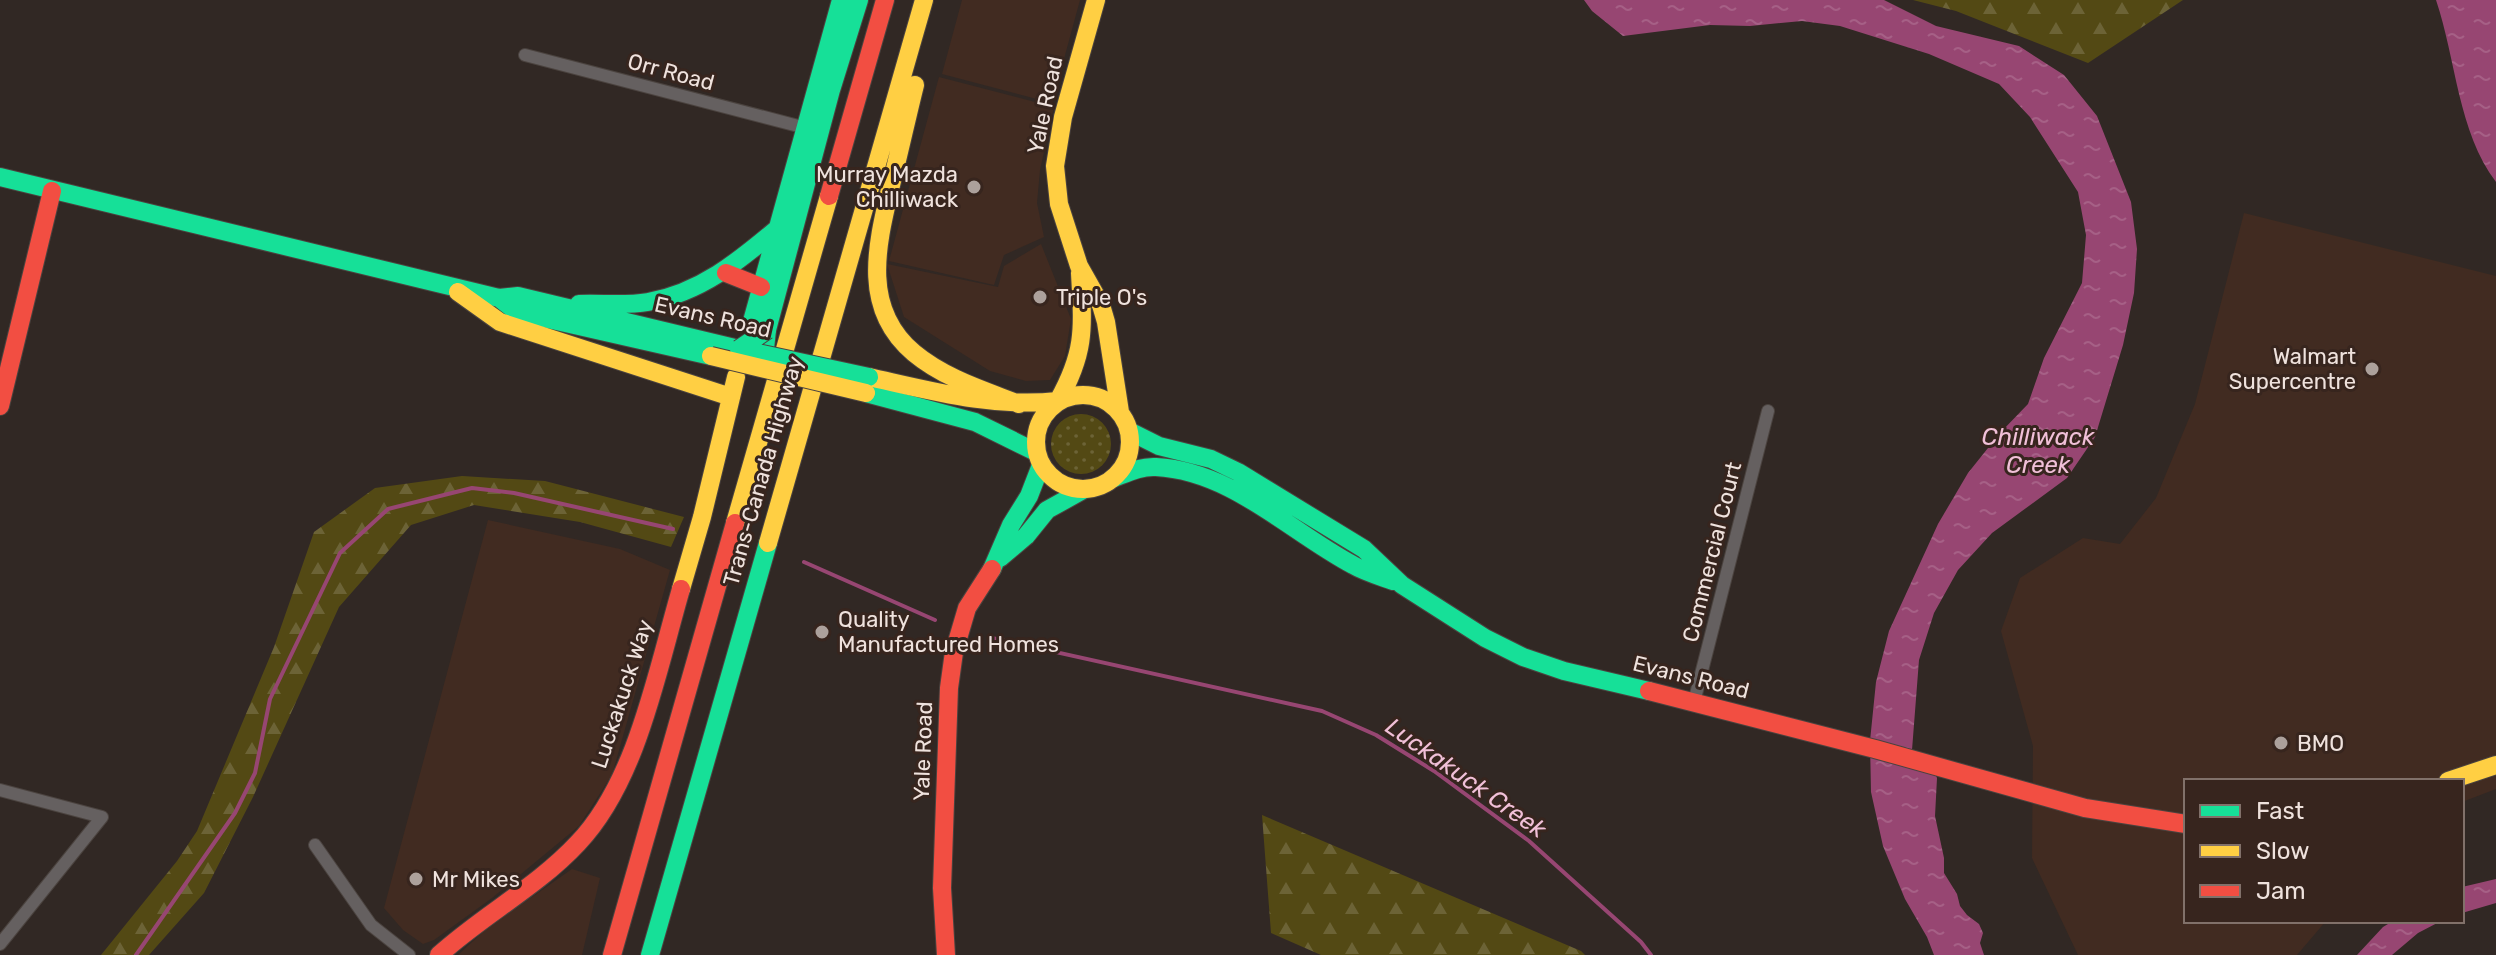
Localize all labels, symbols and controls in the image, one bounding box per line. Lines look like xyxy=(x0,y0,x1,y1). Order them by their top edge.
street label: Orr Road xyxy=(625,47,717,97)
street label: Yale Road xyxy=(1021,54,1069,156)
place label: Murray Mazda Chilliwack xyxy=(816,161,959,213)
marker: Murray Mazda Chilliwack xyxy=(965,178,983,196)
place label: Triple O's xyxy=(1056,284,1147,311)
marker: Triple O's xyxy=(1031,288,1049,306)
street label: Evans Road xyxy=(652,290,774,344)
place label: Walmart Supercentre xyxy=(2229,343,2356,395)
street label: Trans-Canada Highway xyxy=(717,353,809,589)
marker: Walmart Supercentre xyxy=(2363,360,2381,378)
water label: Chilliwack Creek xyxy=(1982,423,2095,479)
street label: Commercial Court xyxy=(1677,459,1748,645)
place label: Quality Manufactured Homes xyxy=(838,606,1059,658)
street label: Luckakuck Way xyxy=(585,616,659,772)
marker: Quality Manufactured Homes xyxy=(813,623,831,641)
street label: Evans Road xyxy=(1630,650,1752,704)
street label: Yale Road xyxy=(908,701,938,801)
water label: Luckakuck Creek xyxy=(1380,712,1552,844)
place label: BMO xyxy=(2297,730,2344,757)
marker: BMO xyxy=(2272,734,2290,752)
legend xyxy=(2184,779,2464,923)
text: Fast xyxy=(2256,797,2304,825)
text: Slow xyxy=(2256,837,2309,865)
place label: Mr Mikes xyxy=(432,866,520,893)
marker: Mr Mikes xyxy=(407,870,425,888)
text: Jam xyxy=(2256,877,2306,905)

